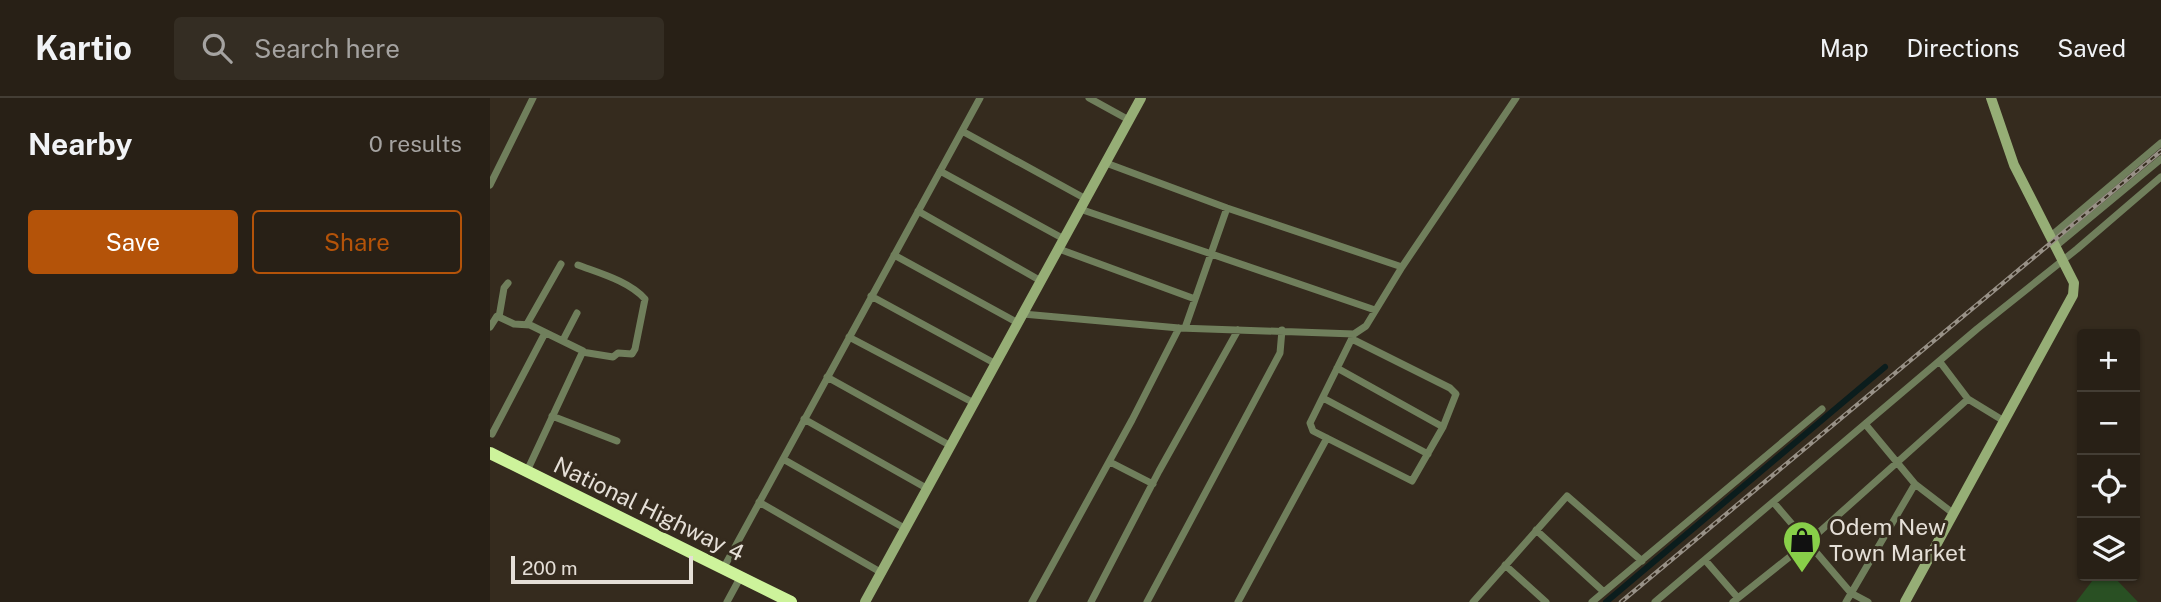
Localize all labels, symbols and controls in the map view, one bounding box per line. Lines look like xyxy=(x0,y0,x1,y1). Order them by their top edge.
search box xyxy=(174,17,664,80)
text: Kartio xyxy=(35,29,132,67)
icon: search xyxy=(198,29,236,67)
text: Search here xyxy=(254,33,400,64)
text: Map xyxy=(1820,34,1869,62)
text: Directions xyxy=(1907,34,2019,62)
text: Saved xyxy=(2057,34,2126,62)
text: Nearby xyxy=(28,126,132,162)
text: 0 results xyxy=(369,130,462,157)
button: Save xyxy=(28,210,238,274)
button: Share xyxy=(252,210,462,274)
map controls xyxy=(2077,329,2140,581)
button: + xyxy=(2077,329,2140,392)
button: − xyxy=(2077,392,2140,455)
street label: National Highway 4 xyxy=(550,451,749,566)
button: locate xyxy=(2077,455,2140,518)
place label: Odem New Town Market xyxy=(1829,513,1967,566)
button: layers xyxy=(2077,518,2140,581)
shop icon: Odem New Town Market xyxy=(1781,519,1823,574)
scale bar xyxy=(511,553,693,585)
text: 200 m xyxy=(522,557,578,579)

